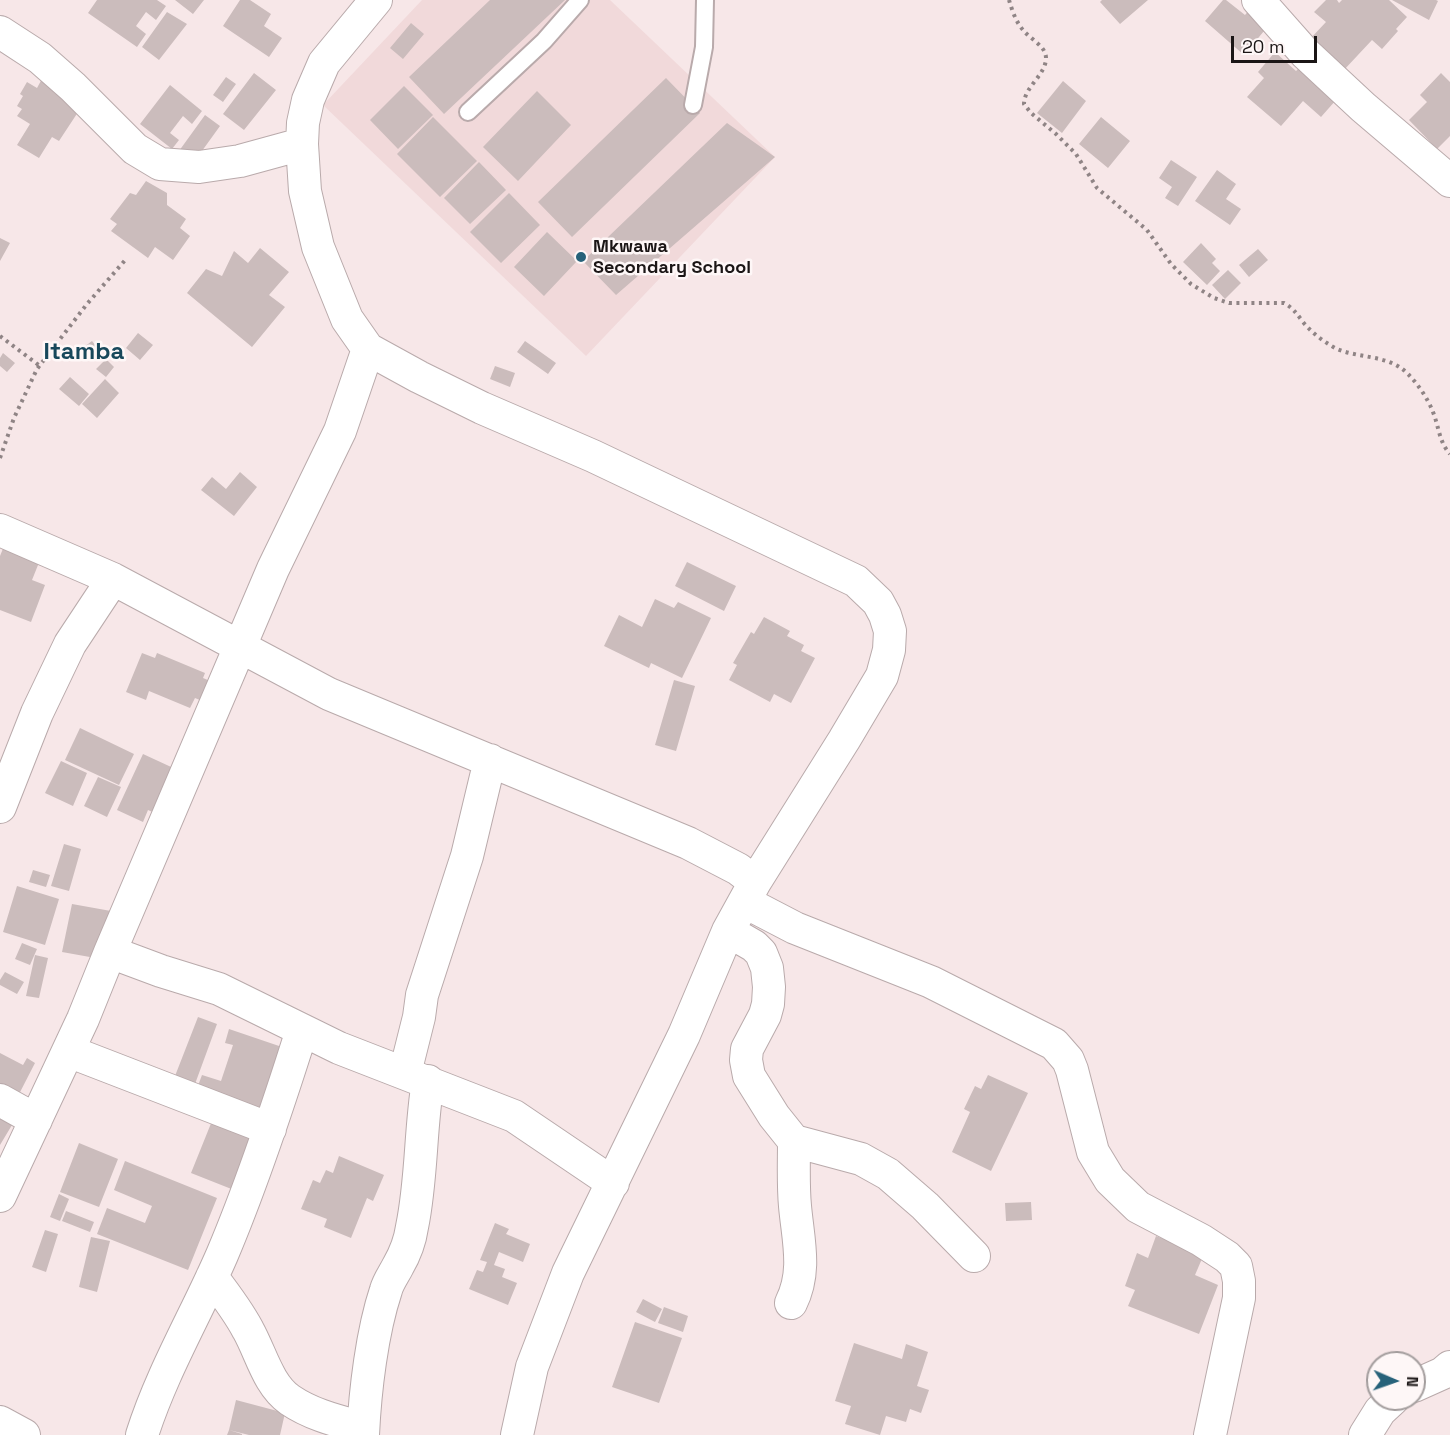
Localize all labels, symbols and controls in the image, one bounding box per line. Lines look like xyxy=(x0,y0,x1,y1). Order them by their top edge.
scale bar xyxy=(1234,24,1320,62)
text: 20 m xyxy=(1242,35,1285,58)
place label: Mkwawa Secondary School xyxy=(593,236,751,278)
marker: Mkwawa Secondary School xyxy=(574,250,588,264)
district label: Itamba xyxy=(44,338,124,366)
north arrow xyxy=(1366,1351,1426,1411)
text: N xyxy=(1402,1376,1423,1387)

